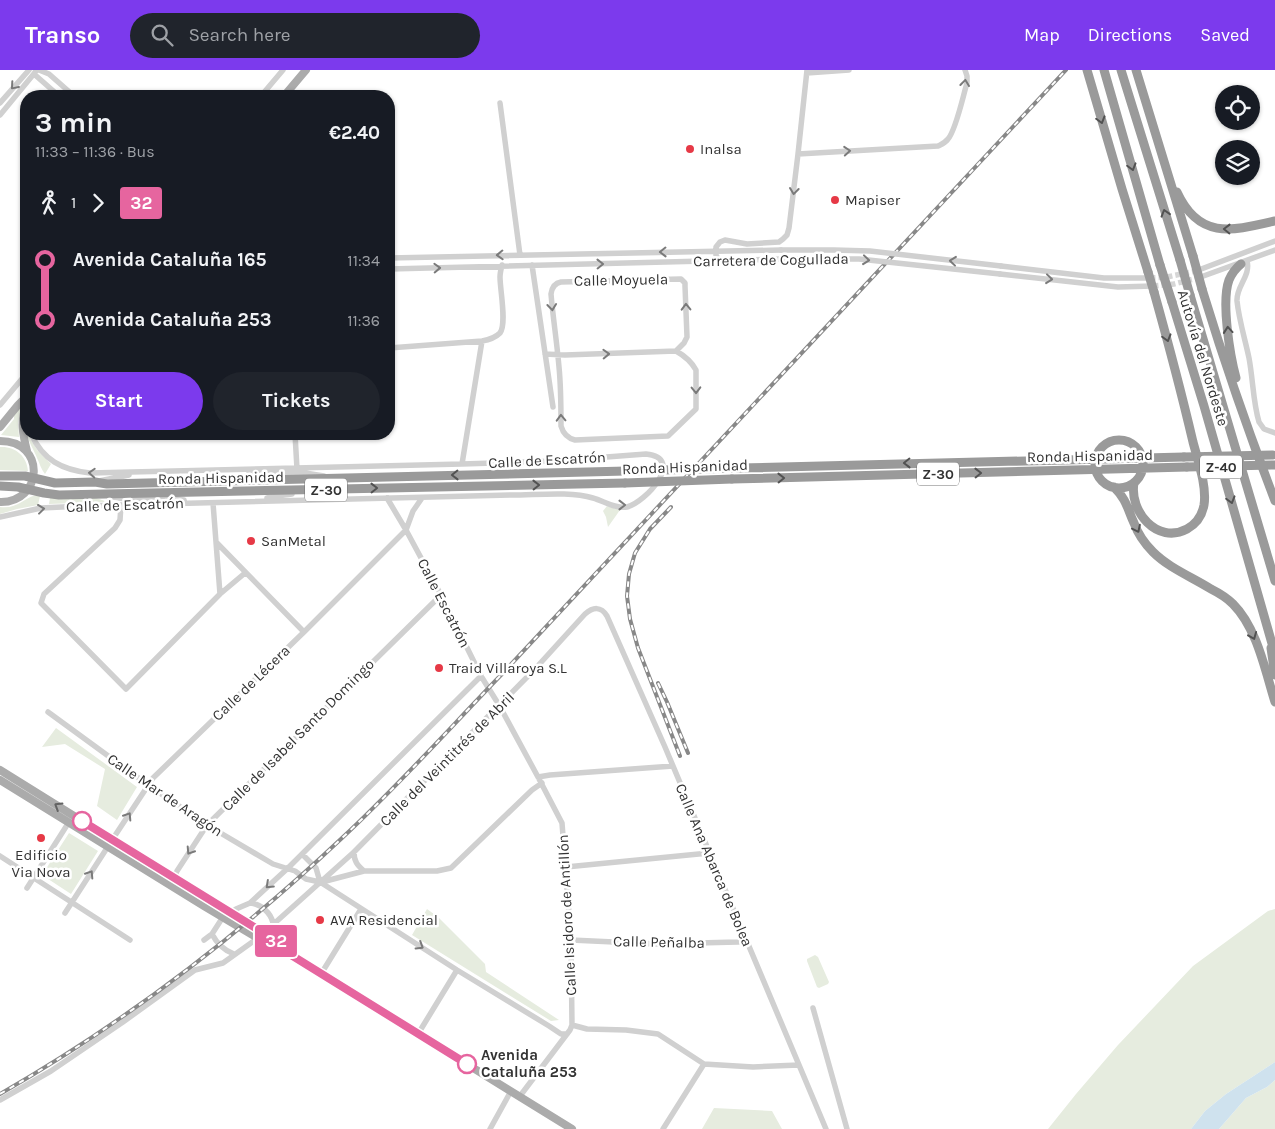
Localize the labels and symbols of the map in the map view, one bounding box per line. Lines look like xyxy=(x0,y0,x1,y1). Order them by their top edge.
one-way arrow xyxy=(959,79,970,87)
one-way arrow xyxy=(11,81,20,90)
one-way arrow xyxy=(1096,115,1106,124)
place label: Inalsa xyxy=(700,140,742,158)
marker: Inalsa xyxy=(684,143,696,155)
one-way arrow xyxy=(843,146,851,157)
one-way arrow xyxy=(1126,163,1136,171)
one-way arrow xyxy=(789,187,800,195)
place label: Mapiser xyxy=(845,191,901,209)
marker: Mapiser xyxy=(829,194,841,206)
one-way arrow xyxy=(1161,209,1171,218)
one-way arrow xyxy=(1223,223,1231,234)
one-way arrow xyxy=(658,247,666,257)
one-way arrow xyxy=(496,250,504,260)
street label: Carretera de Cogullada xyxy=(693,250,849,270)
one-way arrow xyxy=(862,254,870,265)
one-way arrow xyxy=(949,256,957,267)
one-way arrow xyxy=(596,258,604,269)
one-way arrow xyxy=(434,262,442,273)
street label: Calle Moyuela xyxy=(574,270,668,290)
one-way arrow xyxy=(1045,273,1053,284)
street label: Autovía del Nordeste xyxy=(1174,288,1232,428)
one-way arrow xyxy=(546,303,557,311)
one-way arrow xyxy=(681,303,691,310)
one-way arrow xyxy=(1223,326,1234,334)
one-way arrow xyxy=(1162,334,1172,342)
one-way arrow xyxy=(603,348,611,359)
one-way arrow xyxy=(691,387,701,395)
one-way arrow xyxy=(556,413,567,421)
street label: Ronda Hispanidad xyxy=(1027,446,1153,466)
street label: Calle de Escatrón xyxy=(488,448,606,472)
street label: Ronda Hispanidad xyxy=(622,456,748,478)
road number: Z-40 xyxy=(1200,456,1242,478)
one-way arrow xyxy=(903,458,911,469)
road number: Z-30 xyxy=(917,462,959,486)
one-way arrow xyxy=(88,467,96,478)
one-way arrow xyxy=(975,467,983,478)
street label: Ronda Hispanidad xyxy=(158,468,284,488)
one-way arrow xyxy=(451,470,458,480)
one-way arrow xyxy=(777,472,785,483)
road number: Z-30 xyxy=(305,478,347,502)
one-way arrow xyxy=(533,479,541,490)
one-way arrow xyxy=(370,483,378,494)
street label: Calle de Escatrón xyxy=(66,494,184,516)
one-way arrow xyxy=(1225,495,1235,503)
one-way arrow xyxy=(618,500,626,511)
one-way arrow xyxy=(38,504,46,515)
one-way arrow xyxy=(1131,524,1141,533)
place label: SanMetal xyxy=(261,532,326,550)
marker: SanMetal xyxy=(245,535,257,547)
street label: Calle Escatrón xyxy=(414,555,474,651)
one-way arrow xyxy=(1247,631,1258,640)
street label: Calle de Lécera xyxy=(208,641,294,725)
street label: Calle de Isabel Santo Domingo xyxy=(218,655,378,815)
place label: Traid Villaroya S.L xyxy=(449,659,567,677)
marker: Traid Villaroya S.L xyxy=(433,662,445,674)
street label: Calle del Veintitrés de Abril xyxy=(376,688,518,830)
street label: Calle Mar de Aragón xyxy=(104,750,226,840)
street label: Calle Ana Abarca de Bolea xyxy=(671,781,757,949)
one-way arrow xyxy=(54,803,63,813)
unlabelled marker xyxy=(72,811,92,831)
one-way arrow xyxy=(121,812,131,821)
marker: Edificio Via Nova xyxy=(35,832,47,844)
street label: Calle Isidoro de Antillón xyxy=(554,834,580,996)
place label: Edificio Via Nova xyxy=(12,846,70,881)
one-way arrow xyxy=(187,846,196,855)
one-way arrow xyxy=(84,871,94,880)
one-way arrow xyxy=(266,879,275,888)
place label: AVA Residencial xyxy=(330,911,438,929)
marker: AVA Residencial xyxy=(314,914,326,926)
line badge: 32 xyxy=(254,925,298,957)
street label: Calle Peñalba xyxy=(613,932,705,952)
one-way arrow xyxy=(414,940,423,950)
place label: Avenida Cataluña 253 xyxy=(481,1046,577,1081)
marker: Avenida Cataluña 253 xyxy=(457,1054,477,1074)

